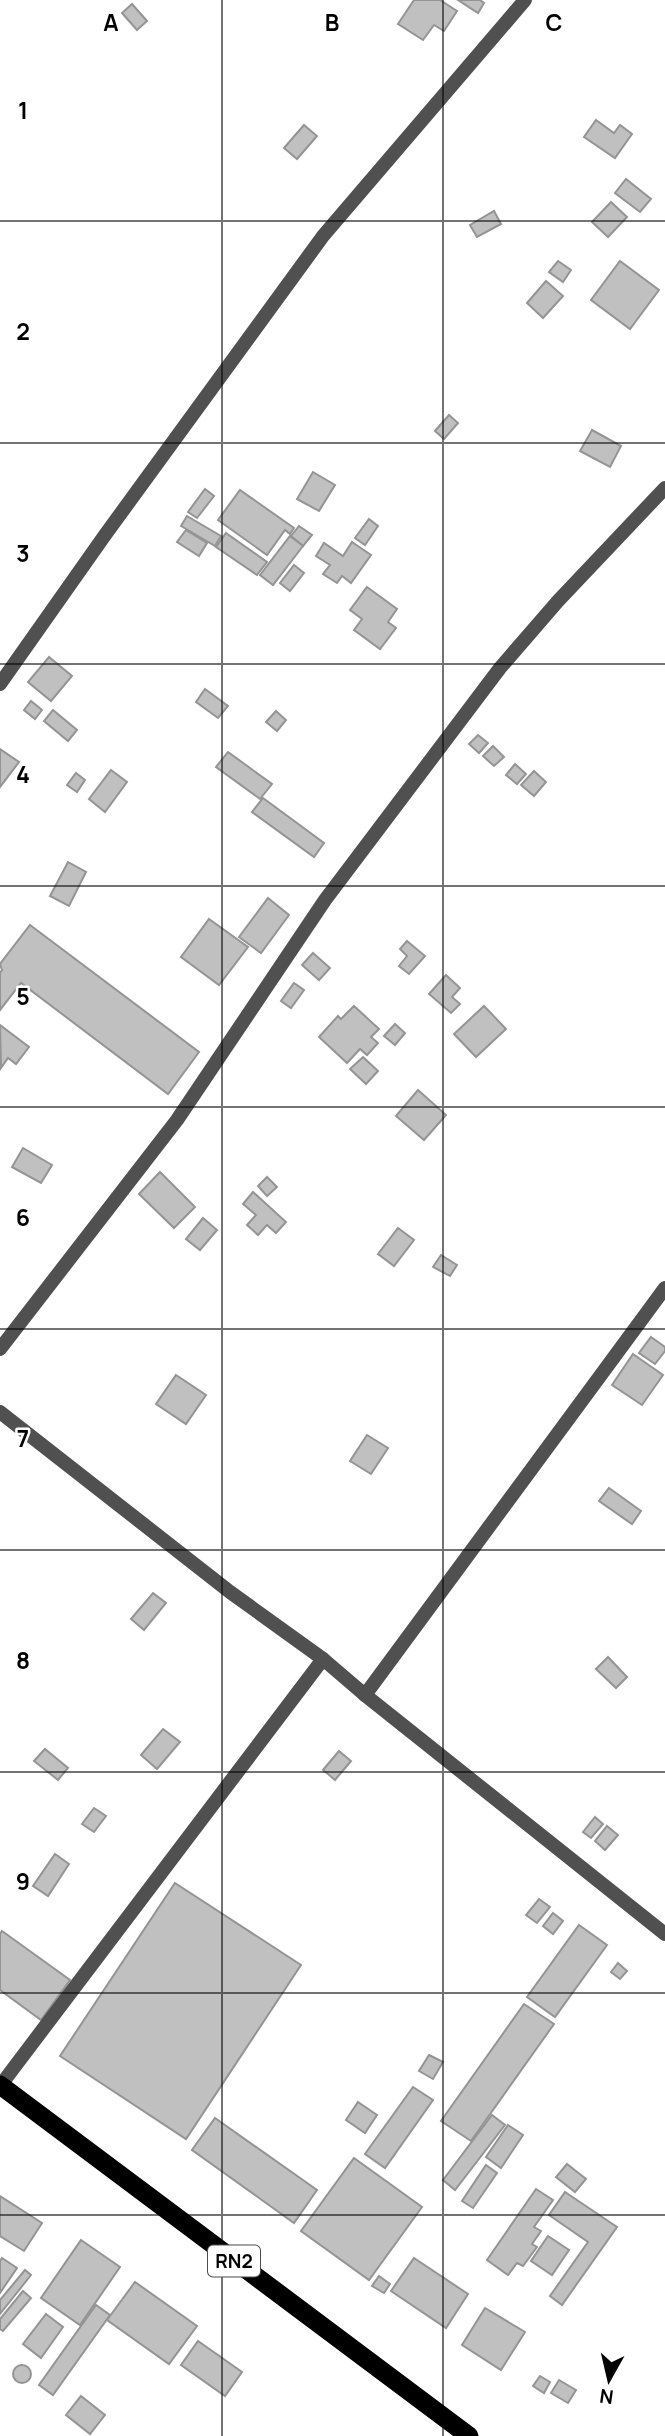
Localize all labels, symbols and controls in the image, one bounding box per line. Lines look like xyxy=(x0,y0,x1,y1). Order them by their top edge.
text: A xyxy=(103,6,119,38)
text: B xyxy=(325,6,339,38)
text: C xyxy=(546,6,563,38)
text: 1 xyxy=(18,94,28,126)
text: 2 xyxy=(16,315,30,347)
text: 3 xyxy=(16,537,30,569)
text: 4 xyxy=(16,758,30,790)
text: 5 xyxy=(16,980,30,1012)
text: 6 xyxy=(16,1201,30,1233)
text: 7 xyxy=(17,1422,29,1454)
text: 8 xyxy=(16,1644,30,1676)
text: 9 xyxy=(16,1865,30,1897)
road number: RN2 xyxy=(208,2246,260,2276)
north arrow xyxy=(574,2345,644,2415)
text: N xyxy=(598,2383,615,2411)

